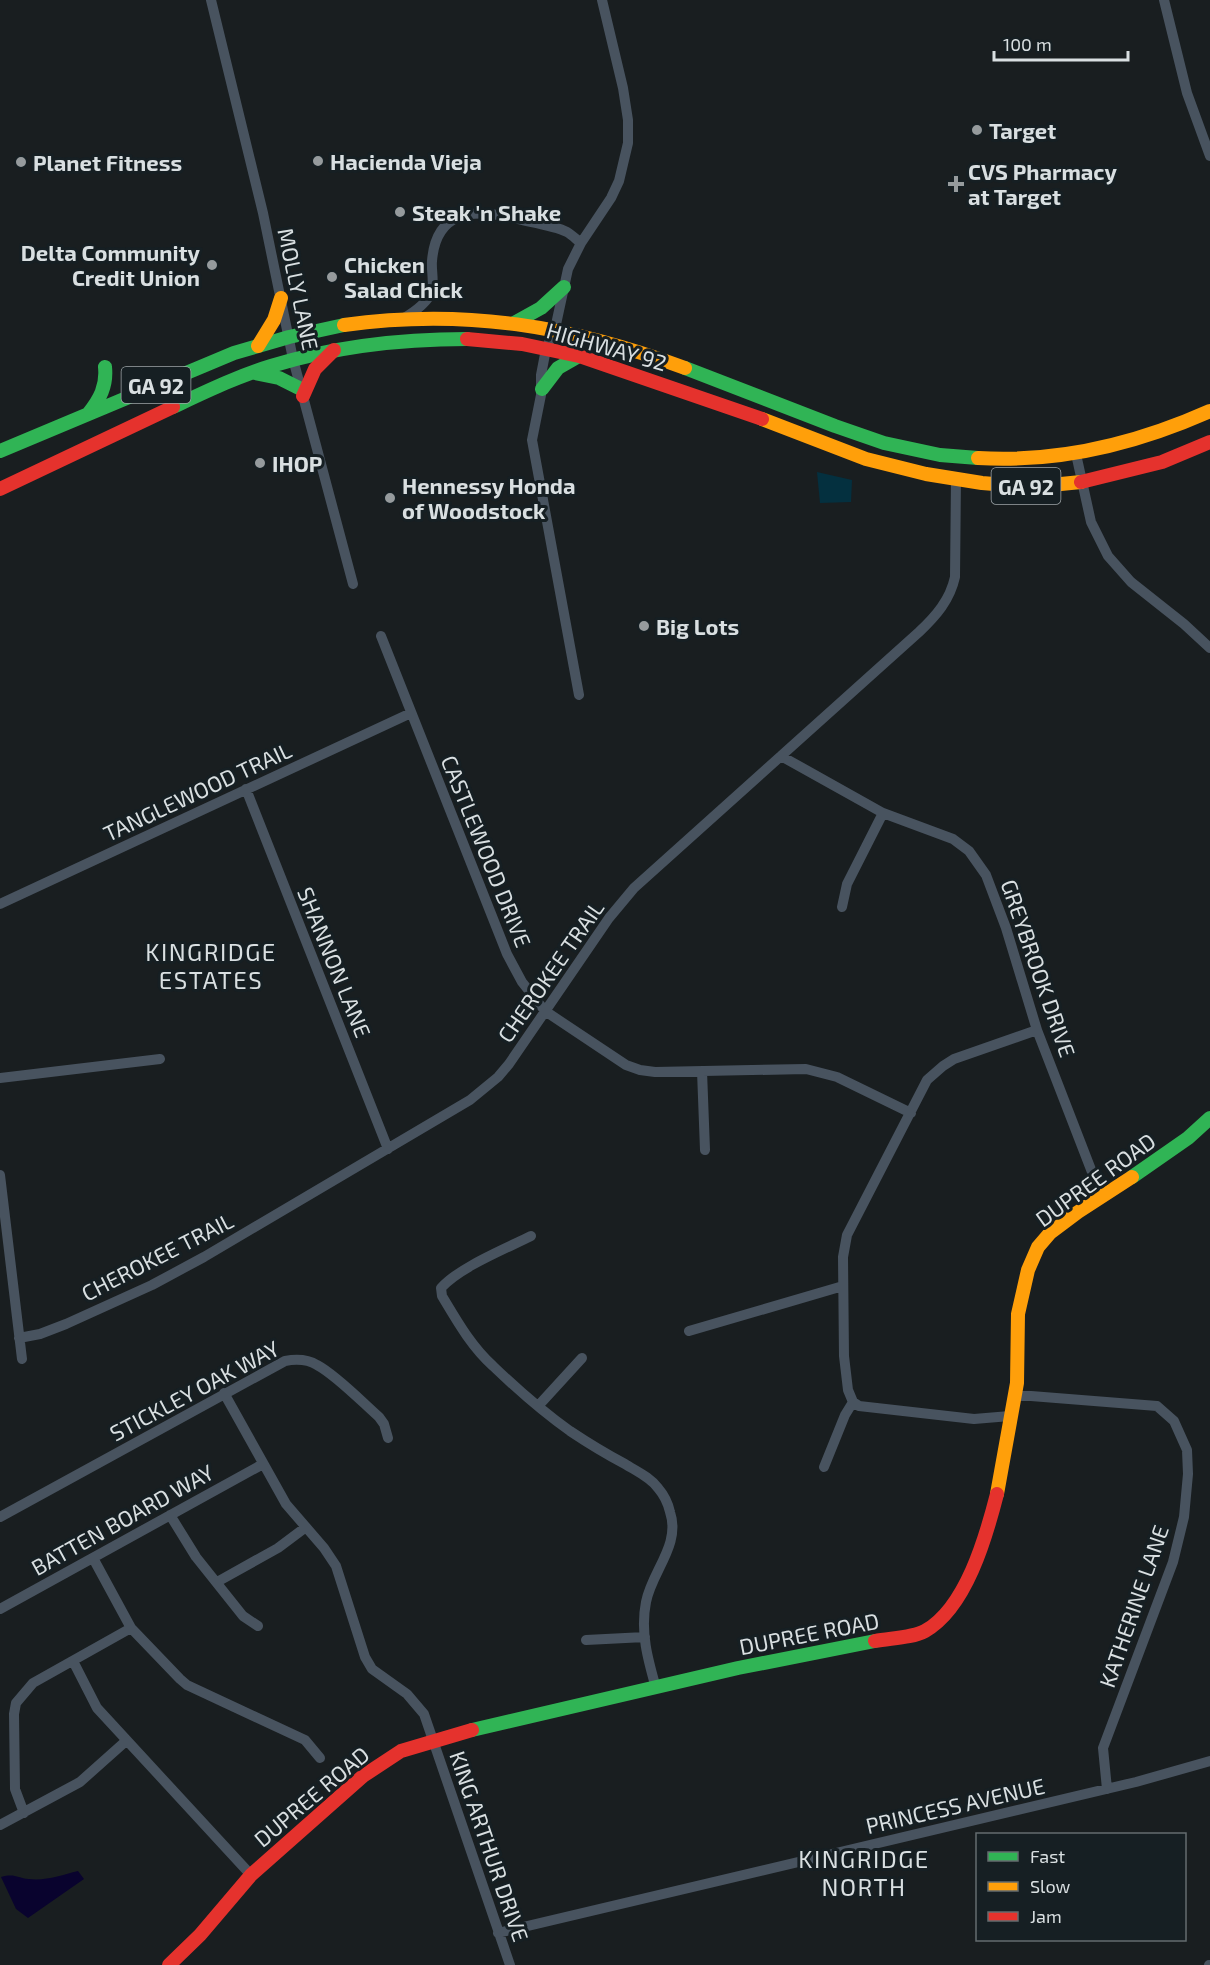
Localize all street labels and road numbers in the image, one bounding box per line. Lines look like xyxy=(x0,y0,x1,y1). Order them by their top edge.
street label: MOLLY LANE xyxy=(273,226,325,352)
street label: HIGHWAY 92 xyxy=(544,316,670,376)
road number: GA 92 xyxy=(122,367,190,403)
road number: GA 92 xyxy=(992,468,1060,504)
street label: TANGLEWOOD TRAIL xyxy=(99,736,295,846)
street label: CASTLEWOOD DRIVE xyxy=(437,751,537,951)
street label: GREYBROOK DRIVE xyxy=(996,876,1082,1060)
street label: SHANNON LANE xyxy=(293,883,377,1041)
street label: CHEROKEE TRAIL xyxy=(491,895,609,1047)
street label: DUPREE ROAD xyxy=(1030,1127,1160,1231)
street label: CHEROKEE TRAIL xyxy=(77,1207,237,1305)
street label: STICKLEY OAK WAY xyxy=(105,1334,284,1446)
street label: BATTEN BOARD WAY xyxy=(26,1458,218,1580)
street label: KATHERINE LANE xyxy=(1093,1521,1173,1691)
street label: DUPREE ROAD xyxy=(737,1607,881,1659)
street label: DUPREE ROAD xyxy=(248,1740,374,1852)
street label: KING ARTHUR DRIVE xyxy=(445,1747,535,1945)
street label: PRINCESS AVENUE xyxy=(863,1772,1047,1838)

